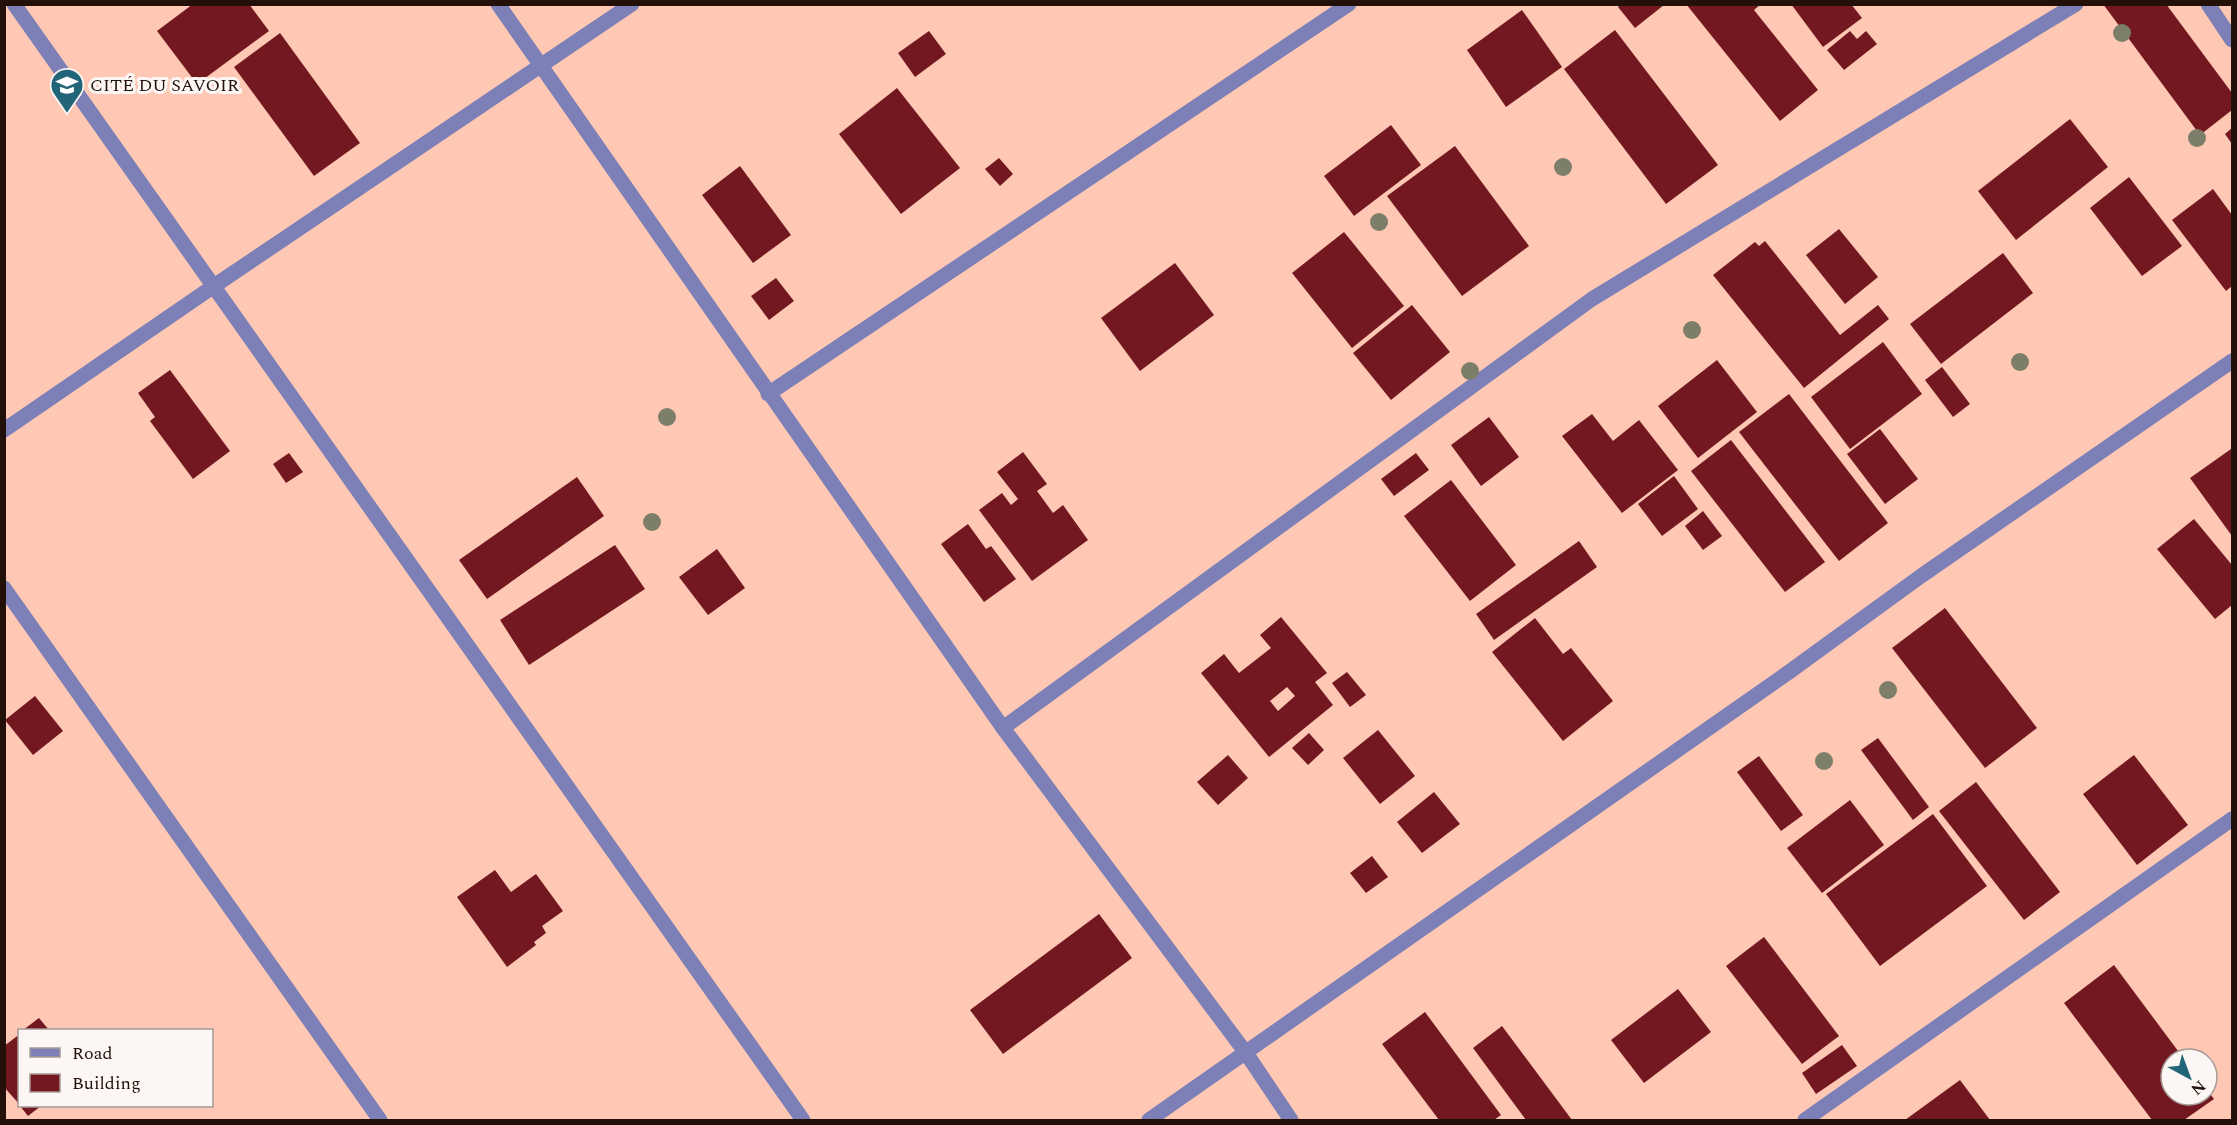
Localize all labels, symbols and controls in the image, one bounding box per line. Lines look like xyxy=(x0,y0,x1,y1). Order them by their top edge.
school or university icon: CITÉ DU SAVOIR xyxy=(49,67,85,114)
place label: CITÉ DU SAVOIR xyxy=(90,72,239,99)
legend xyxy=(18,1029,213,1107)
text: Road xyxy=(72,1040,113,1067)
north arrow xyxy=(2159,1047,2219,1107)
text: Building xyxy=(72,1070,141,1097)
text: N xyxy=(2185,1074,2211,1101)

